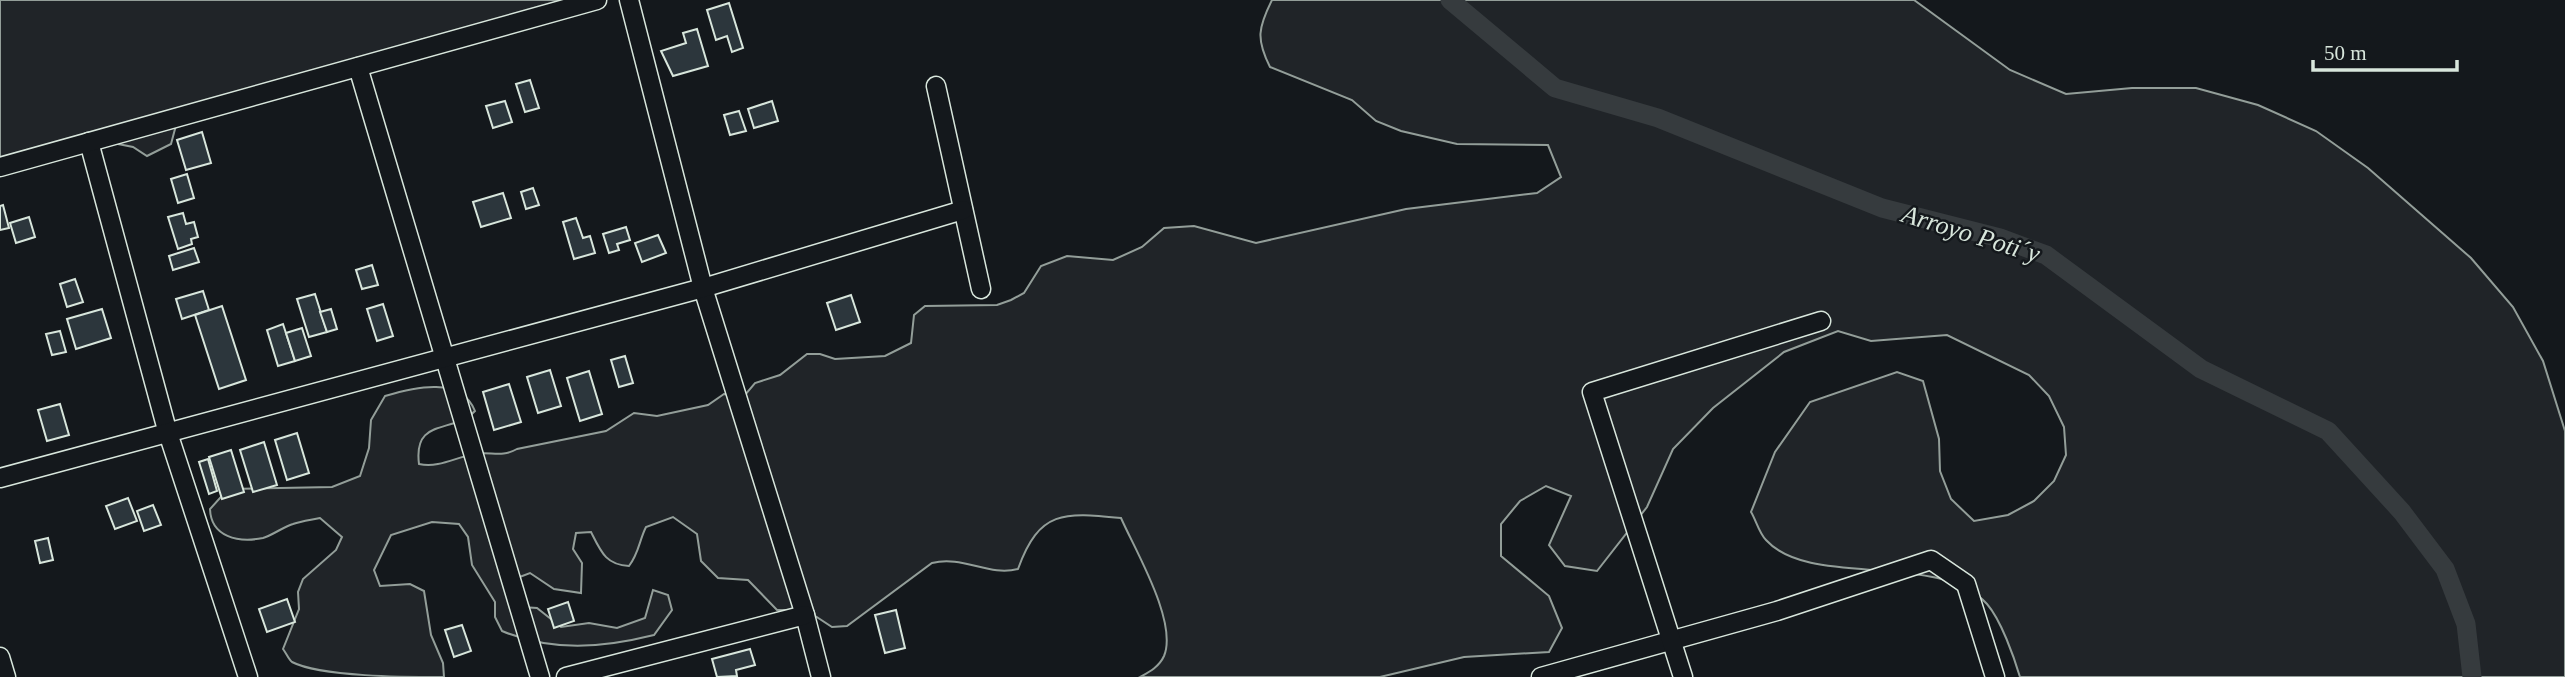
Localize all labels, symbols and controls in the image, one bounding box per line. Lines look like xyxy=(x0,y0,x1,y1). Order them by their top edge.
scale bar xyxy=(2313,28,2456,72)
text: 50 m xyxy=(2324,41,2367,65)
water label: Arroyo Poti´y xyxy=(1897,199,2044,269)

